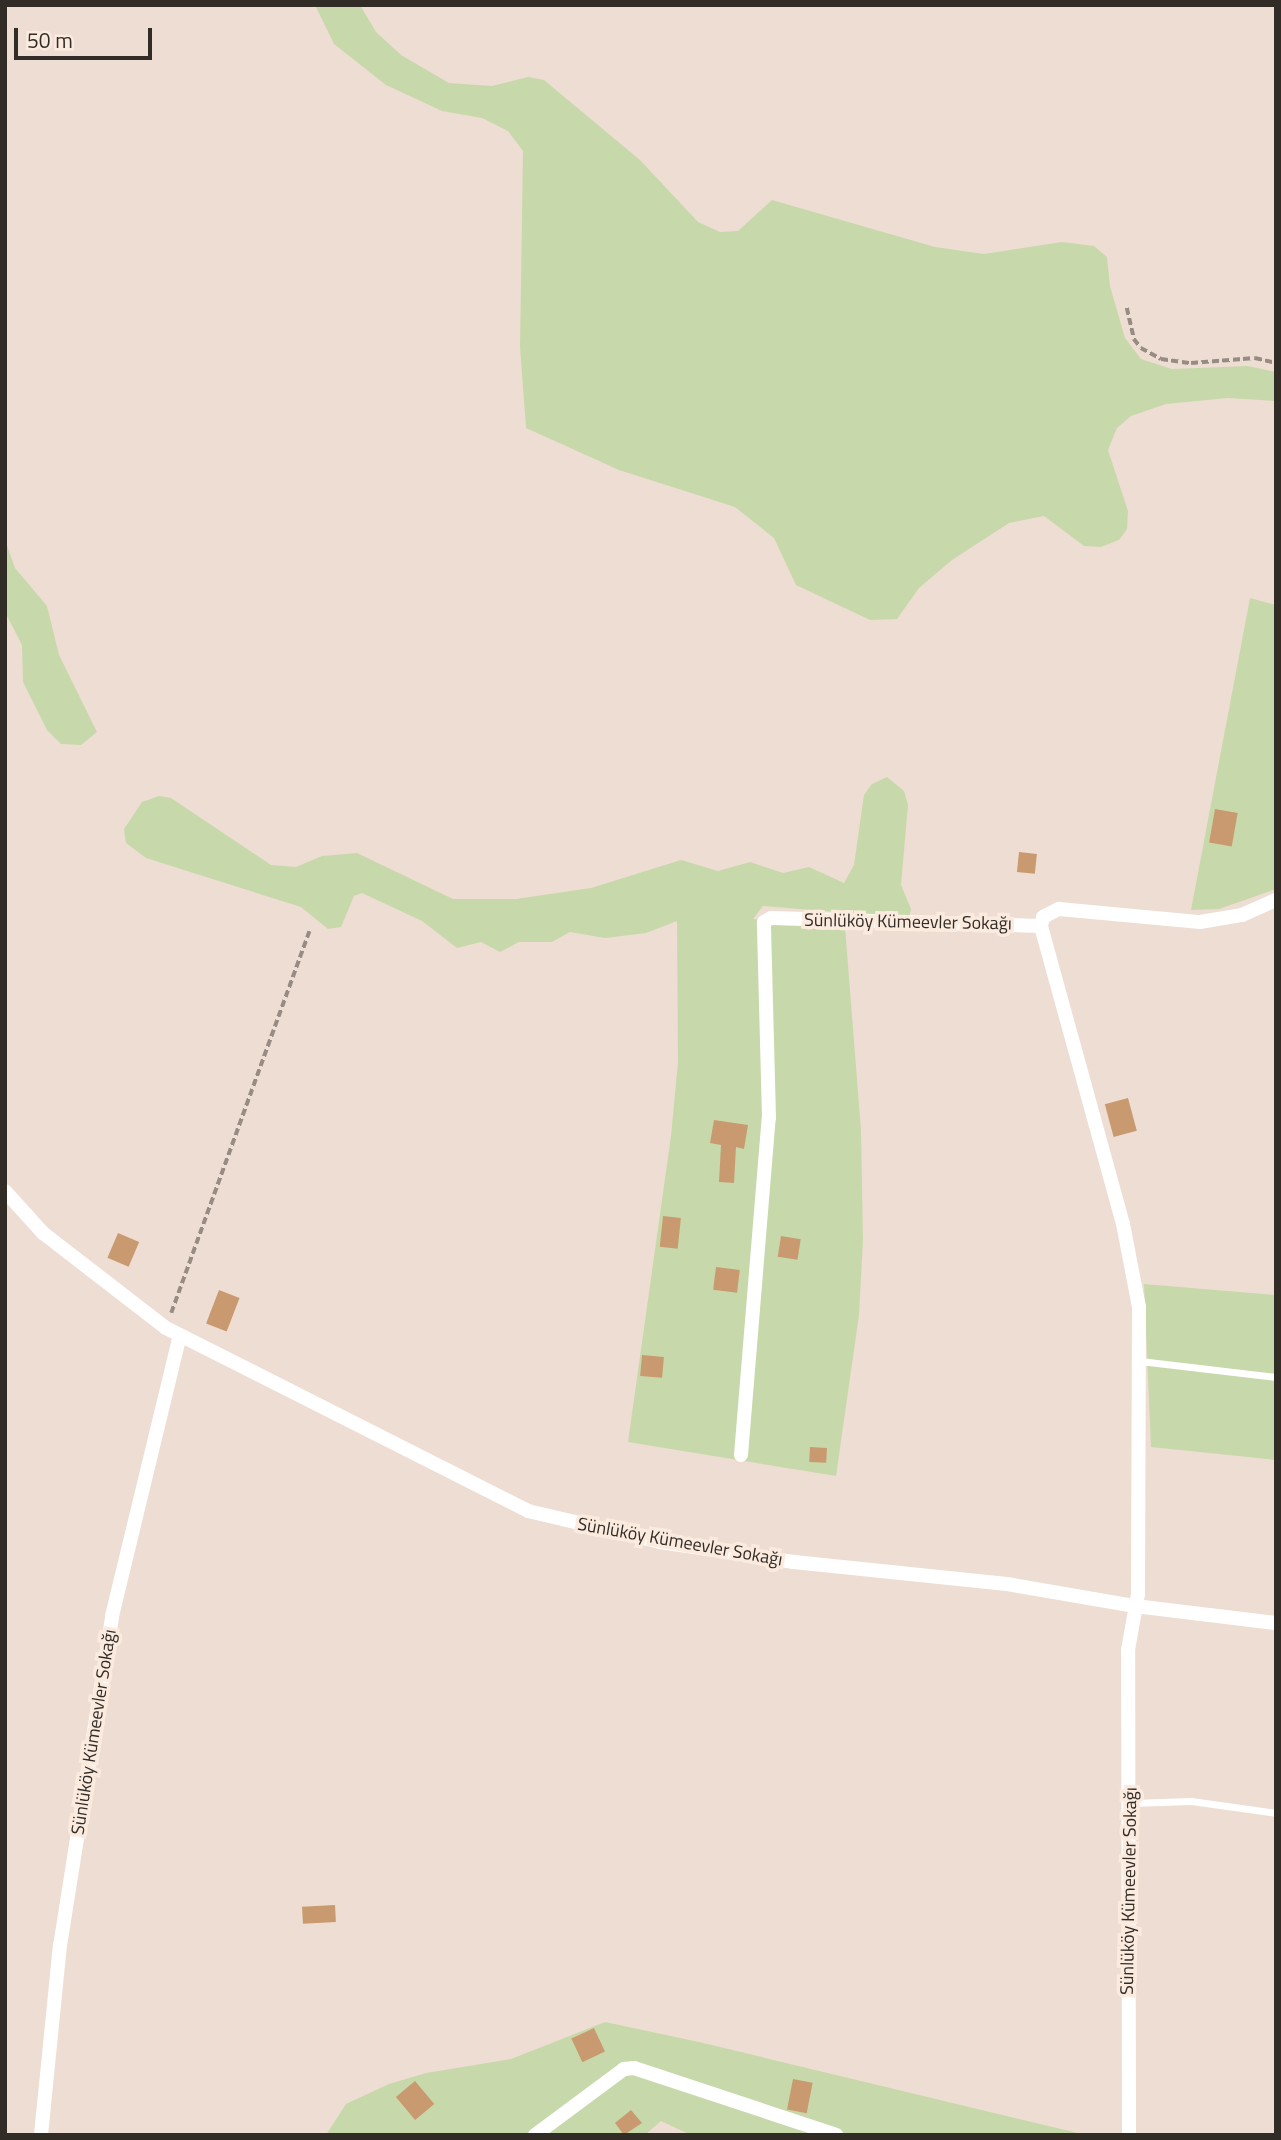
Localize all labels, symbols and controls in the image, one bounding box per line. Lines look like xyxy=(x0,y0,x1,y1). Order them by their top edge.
scale bar xyxy=(18,14,156,58)
text: 50 m xyxy=(27,24,73,56)
street label: Sünlüköy Kümeevler Sokağı xyxy=(804,909,1012,935)
street label: Sünlüköy Kümeevler Sokağı xyxy=(576,1513,784,1571)
street label: Sünlüköy Kümeevler Sokağı xyxy=(67,1628,121,1836)
street label: Sünlüköy Kümeevler Sokağı xyxy=(1116,1787,1142,1995)

